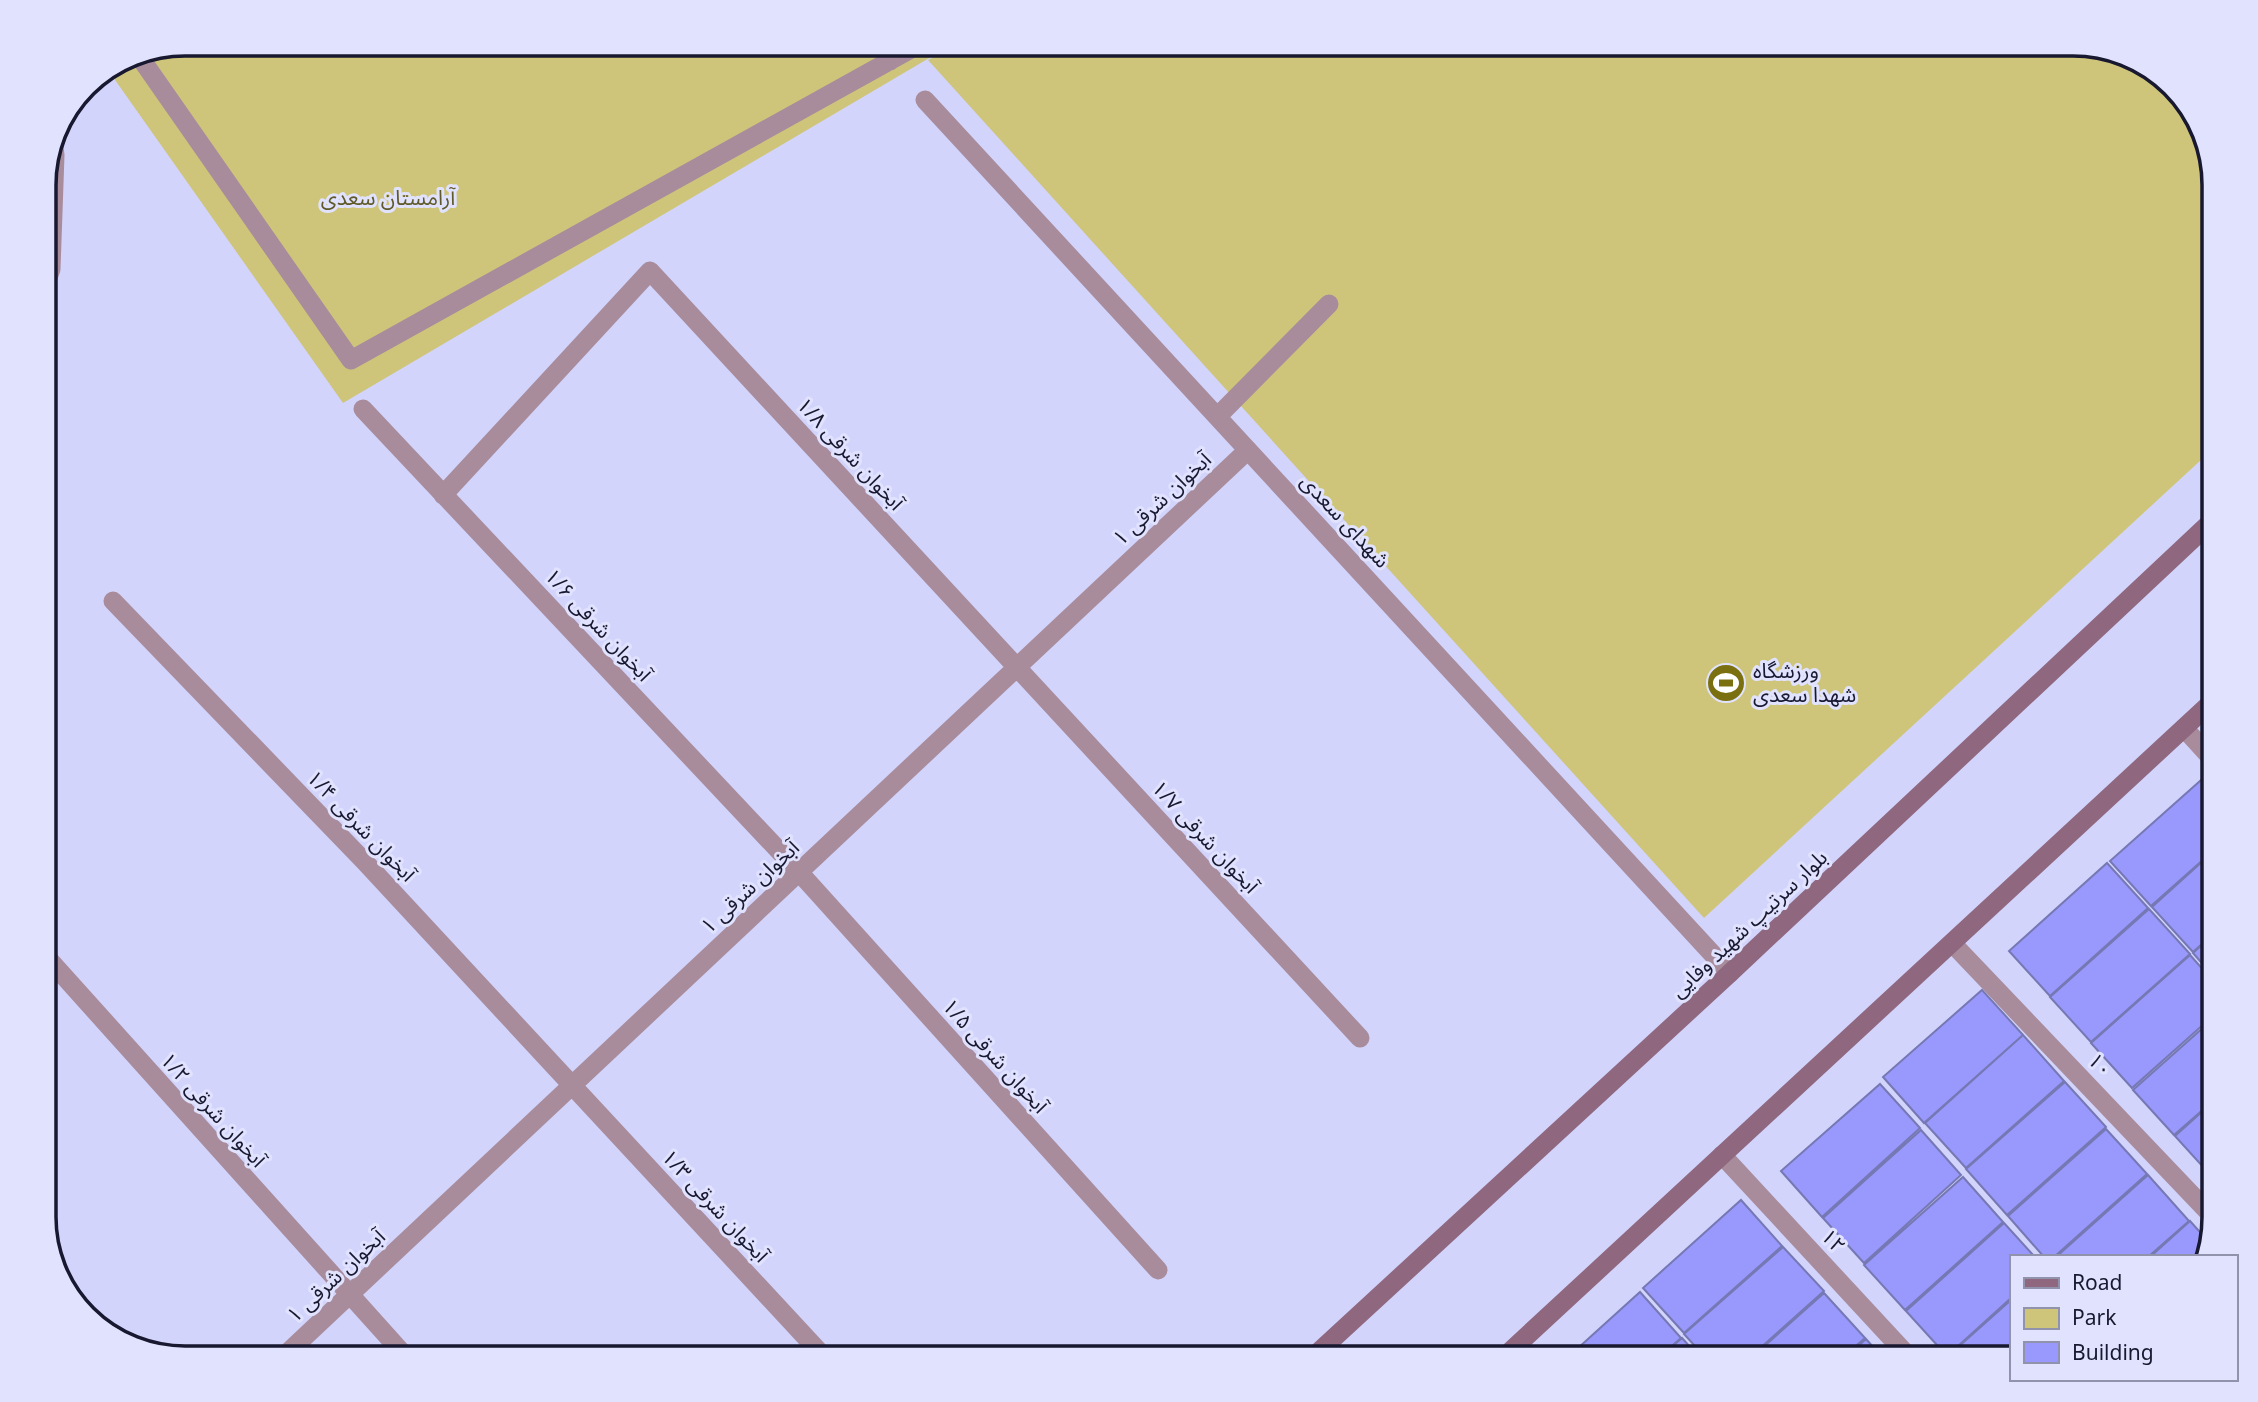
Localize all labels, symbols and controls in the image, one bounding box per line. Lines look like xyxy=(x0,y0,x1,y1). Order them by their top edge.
park label: آرامستان سعدی xyxy=(321,183,456,211)
street label: آبخوان شرقی ۱/۸ xyxy=(791,391,911,517)
street label: آبخوان شرقی ۱ xyxy=(1106,445,1217,551)
street label: شهدای سعدی xyxy=(1295,467,1397,573)
street label: آبخوان شرقی ۱/۶ xyxy=(539,562,659,688)
place label: ورزشگاه شهدا سعدی xyxy=(1753,656,1856,708)
sports icon: ورزشگاه شهدا سعدی xyxy=(1705,662,1747,704)
street label: آبخوان شرقی ۱/۴ xyxy=(301,763,423,888)
street label: آبخوان شرقی ۱/۷ xyxy=(1146,774,1266,900)
street label: آبخوان شرقی ۱ xyxy=(694,833,805,939)
street label: بلوار سرتیپ شهید وفایی xyxy=(1664,843,1833,1004)
street label: آبخوان شرقی ۱/۵ xyxy=(937,992,1055,1119)
street label: آبخوان شرقی ۱/۲ xyxy=(155,1046,273,1173)
street label: ۱۰ xyxy=(2082,1046,2119,1083)
street label: آبخوان شرقی ۱/۳ xyxy=(656,1143,776,1269)
street label: آبخوان شرقی ۱ xyxy=(280,1222,391,1328)
street label: ۱۲ xyxy=(1815,1222,1852,1259)
legend xyxy=(2010,1255,2237,1381)
text: Road xyxy=(2072,1268,2122,1296)
text: Park xyxy=(2072,1303,2117,1331)
text: Building xyxy=(2072,1338,2154,1366)

